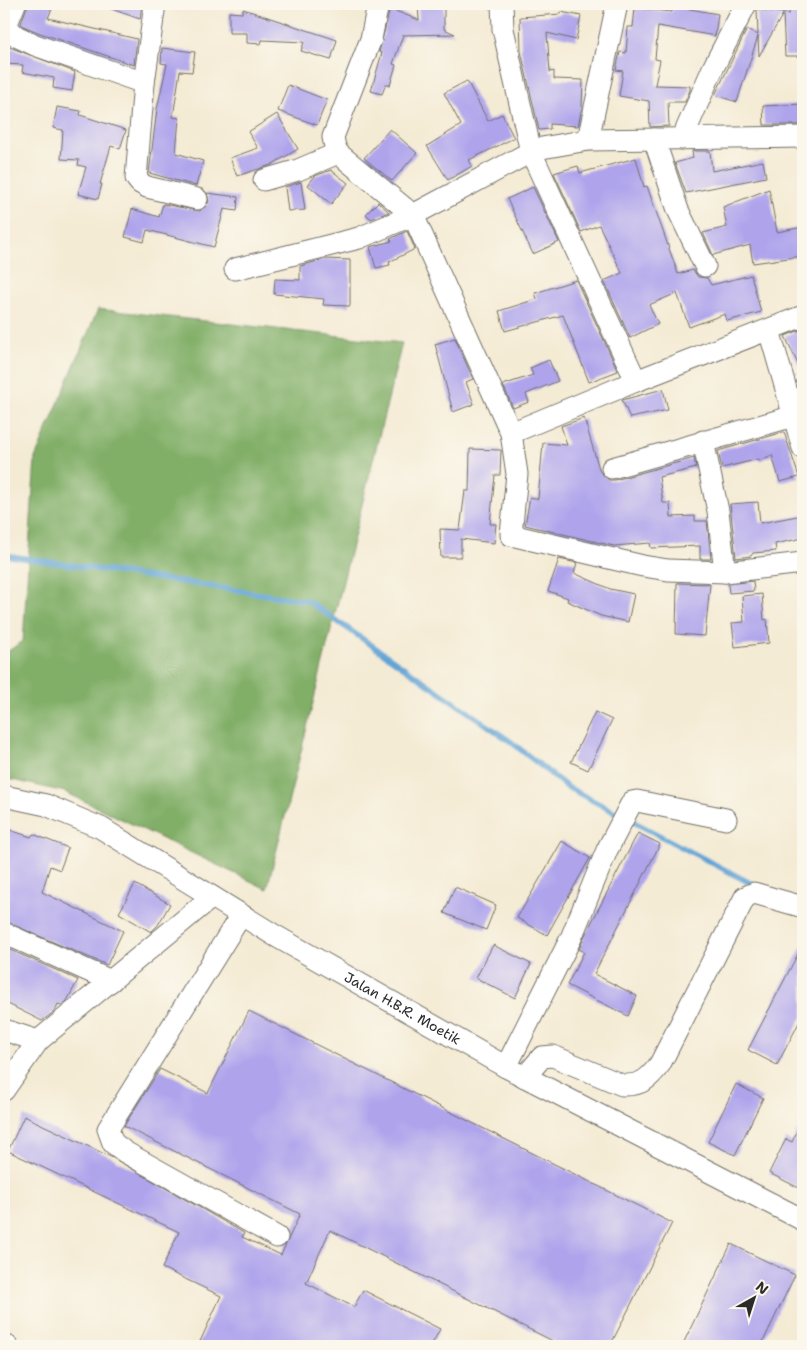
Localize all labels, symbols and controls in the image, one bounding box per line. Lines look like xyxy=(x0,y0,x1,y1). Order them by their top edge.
street label: Jalan H.B.R. Moetik xyxy=(341,968,464,1049)
north arrow xyxy=(730,1272,780,1322)
text: N xyxy=(752,1277,772,1298)

